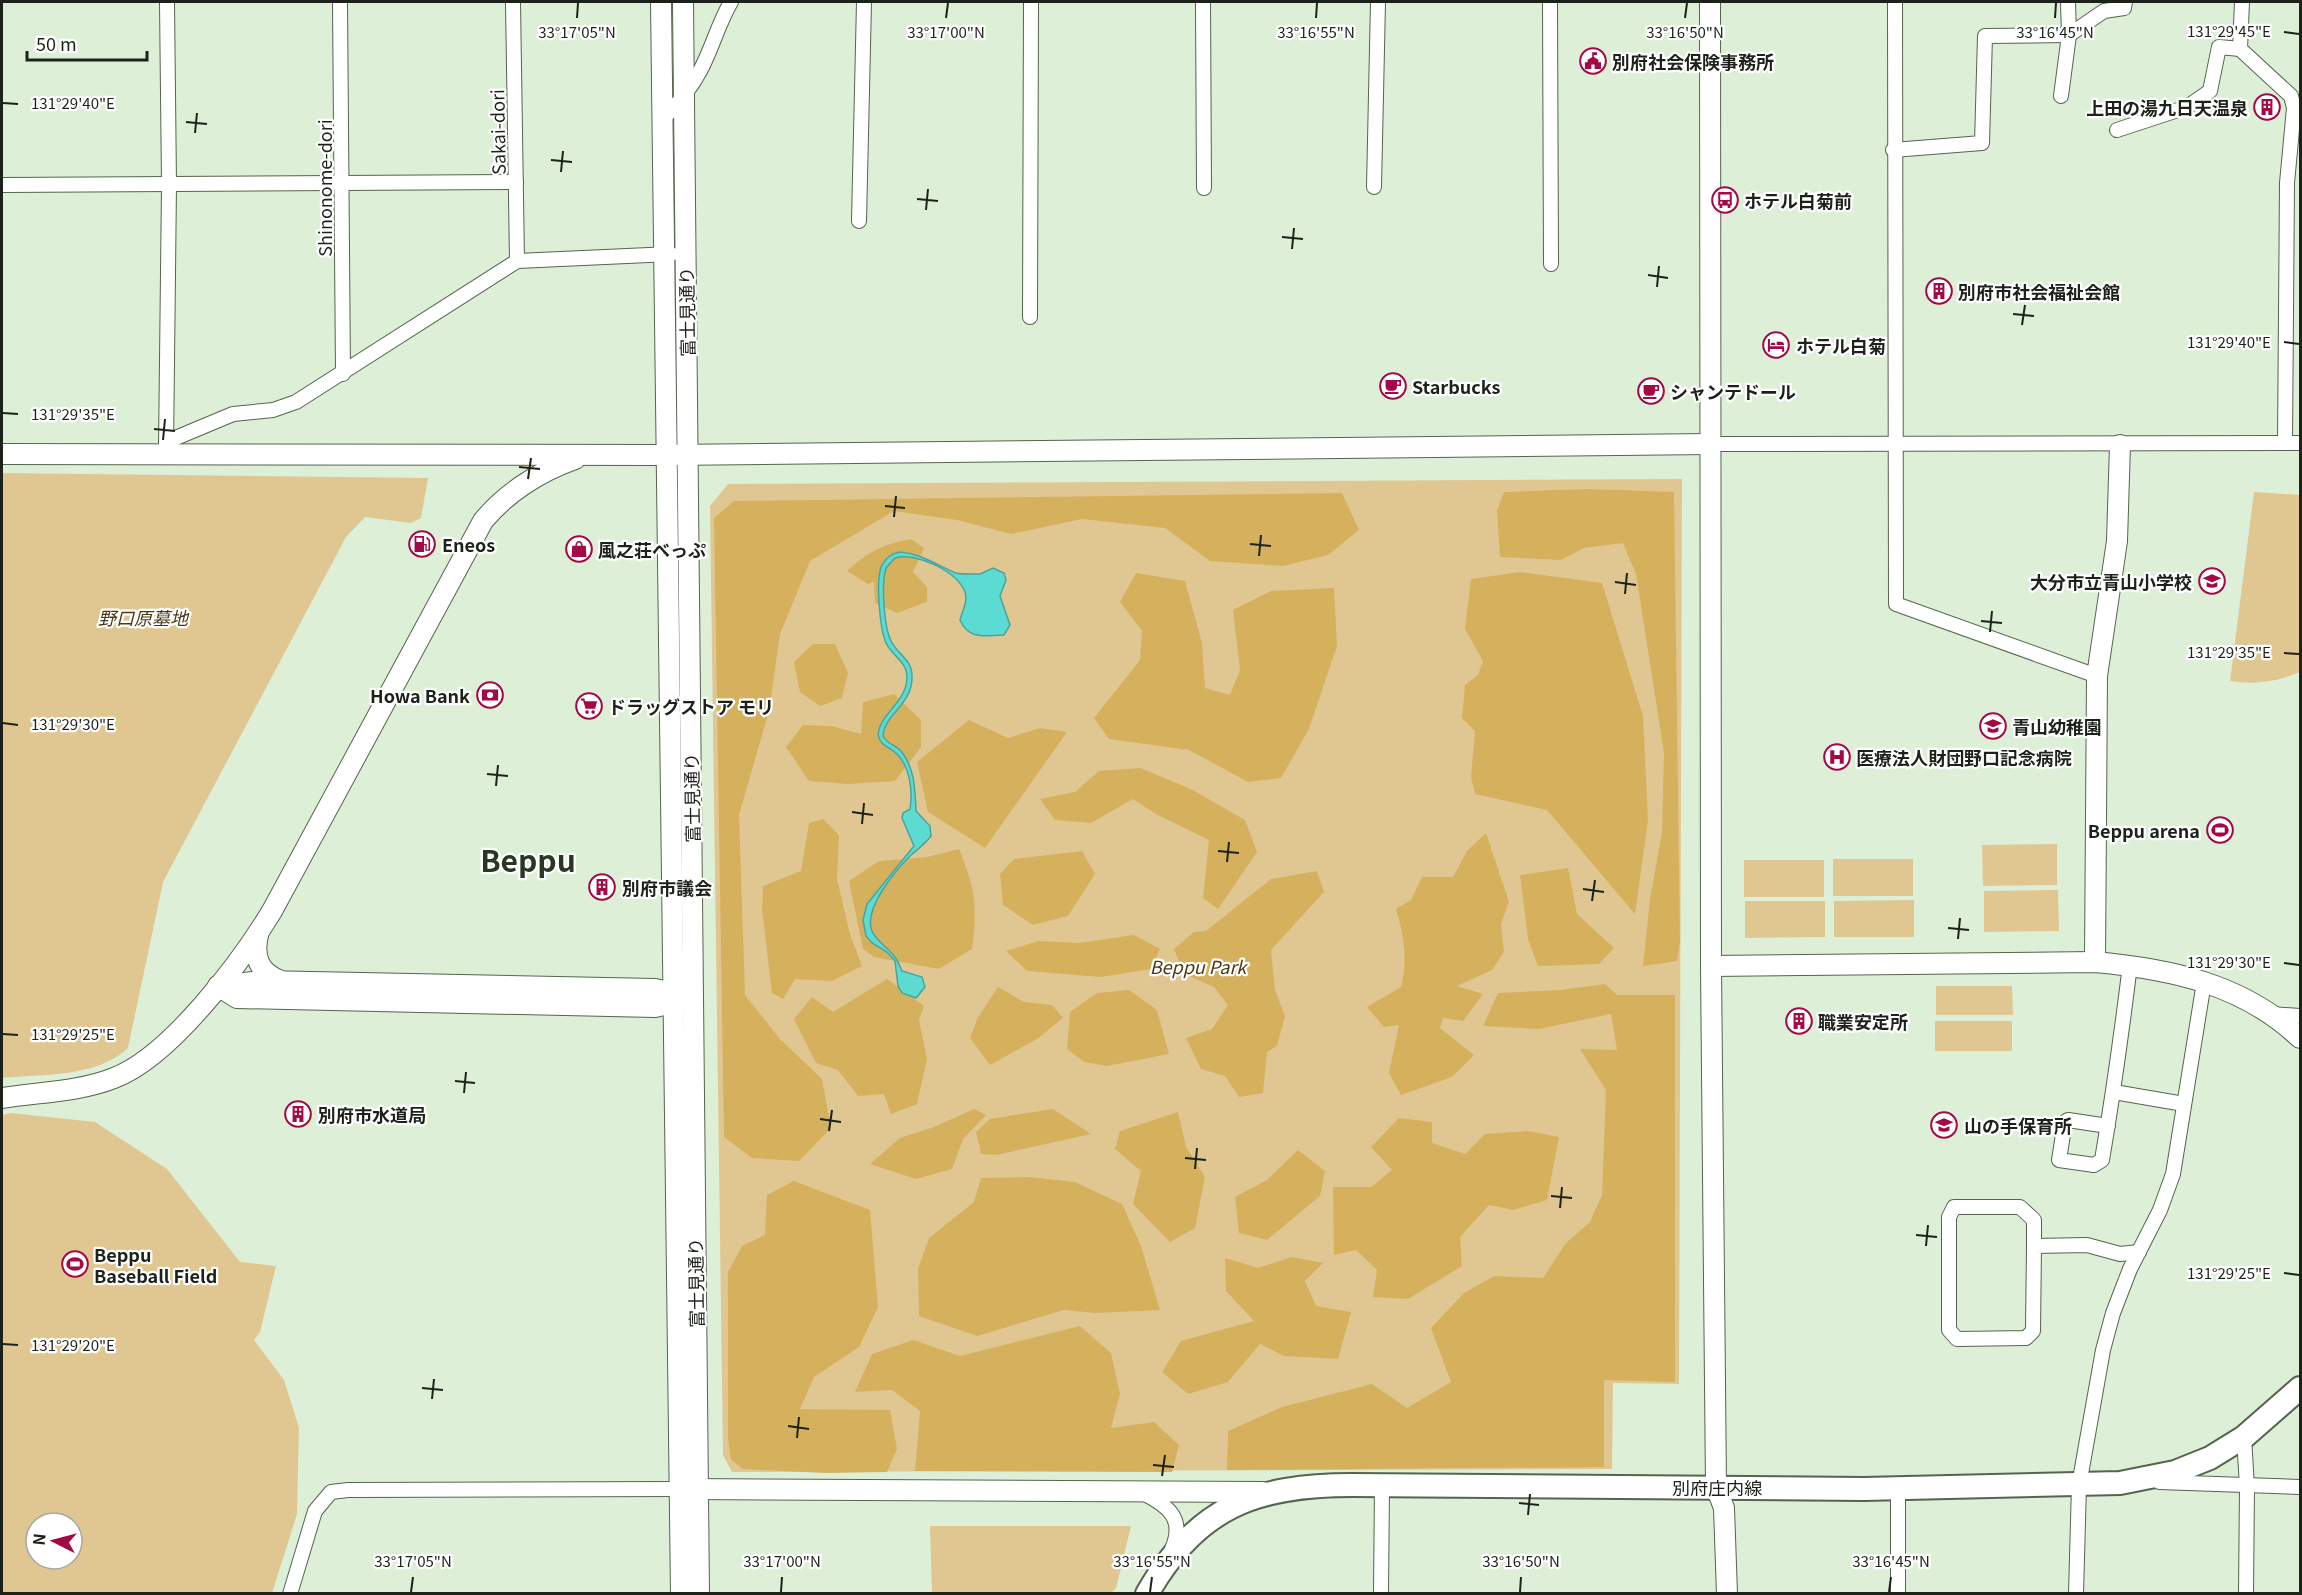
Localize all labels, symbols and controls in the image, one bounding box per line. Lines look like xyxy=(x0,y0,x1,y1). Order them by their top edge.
text: 131°29'45"E xyxy=(2187,20,2271,41)
text: 33°17'05"N xyxy=(538,21,616,42)
text: 33°17'00"N xyxy=(907,21,985,42)
text: 33°16'55"N xyxy=(1277,21,1355,42)
text: 33°16'50"N xyxy=(1646,21,1724,42)
text: 33°16'45"N xyxy=(2016,21,2094,42)
scale bar xyxy=(27,24,147,62)
text: 50 m xyxy=(36,30,77,56)
public building icon: 別府社会保険事務所 xyxy=(1578,46,1608,76)
place label: 別府社会保険事務所 xyxy=(1612,48,1774,74)
street label: Sakai-dori xyxy=(483,89,511,175)
text: 131°29'40"E xyxy=(31,92,115,113)
building icon: 上田の湯九日天温泉 xyxy=(2252,92,2282,122)
place label: 上田の湯九日天温泉 xyxy=(2086,94,2248,120)
street label: Shinonome-dori xyxy=(311,119,337,257)
bus stop icon: ホテル白菊前 xyxy=(1710,185,1740,215)
place label: ホテル白菊前 xyxy=(1744,187,1852,213)
street label: 富士見通り xyxy=(672,267,700,357)
building icon: 別府市社会福祉会館 xyxy=(1924,276,1954,306)
place label: 別府市社会福祉会館 xyxy=(1958,278,2120,304)
hotel icon: ホテル白菊 xyxy=(1761,330,1791,360)
text: 131°29'40"E xyxy=(2187,331,2271,352)
place label: ホテル白菊 xyxy=(1796,332,1886,358)
cafe icon: Starbucks xyxy=(1378,371,1408,401)
place label: Starbucks xyxy=(1412,373,1501,399)
cafe icon: シャンテドール xyxy=(1636,376,1666,406)
place label: シャンテドール xyxy=(1670,378,1796,404)
text: 131°29'35"E xyxy=(31,403,115,424)
fuel station icon: Eneos xyxy=(407,529,437,559)
place label: Eneos xyxy=(442,531,495,557)
shop icon: 風之荘べっぷ xyxy=(564,534,594,564)
place label: 風之荘べっぷ xyxy=(598,536,706,562)
school or university icon: 大分市立青山小学校 xyxy=(2197,566,2227,596)
place label: 大分市立青山小学校 xyxy=(2030,568,2192,594)
park label: 野口原墓地 xyxy=(98,604,190,630)
text: 131°29'35"E xyxy=(2187,641,2271,662)
bank icon: Howa Bank xyxy=(475,680,505,710)
place label: Howa Bank xyxy=(370,682,470,708)
supermarket icon: ドラッグストア モリ xyxy=(574,691,604,721)
place label: ドラッグストア モリ xyxy=(608,693,774,719)
school or university icon: 青山幼稚園 xyxy=(1978,711,2008,741)
text: 131°29'30"E xyxy=(31,713,115,734)
place label: 青山幼稚園 xyxy=(2012,713,2102,739)
hospital icon: 医療法人財団野口記念病院 xyxy=(1822,742,1852,772)
place label: 医療法人財団野口記念病院 xyxy=(1856,744,2072,770)
street label: 富士見通り xyxy=(677,753,705,843)
sports icon: Beppu arena xyxy=(2205,815,2235,845)
place label: Beppu arena xyxy=(2088,817,2200,843)
district label: Beppu xyxy=(480,837,576,881)
building icon: 別府市議会 xyxy=(587,872,617,902)
place label: 別府市議会 xyxy=(622,874,712,900)
text: 131°29'30"E xyxy=(2187,951,2271,972)
park label: Beppu Park xyxy=(1150,953,1248,979)
building icon: 職業安定所 xyxy=(1784,1006,1814,1036)
place label: 職業安定所 xyxy=(1818,1008,1908,1034)
text: 131°29'25"E xyxy=(31,1023,115,1044)
building icon: 別府市水道局 xyxy=(283,1099,313,1129)
place label: 別府市水道局 xyxy=(318,1101,426,1127)
school or university icon: 山の手保育所 xyxy=(1929,1110,1959,1140)
place label: 山の手保育所 xyxy=(1964,1112,2072,1138)
street label: 富士見通り xyxy=(681,1238,709,1328)
place label: Beppu Baseball Field xyxy=(94,1241,217,1288)
sports icon: Beppu Baseball Field xyxy=(60,1249,90,1279)
text: 131°29'25"E xyxy=(2187,1262,2271,1283)
text: 131°29'20"E xyxy=(31,1334,115,1355)
street label: 別府庄内線 xyxy=(1672,1474,1762,1500)
north arrow xyxy=(24,1511,84,1571)
text: N xyxy=(26,1532,51,1547)
text: 33°17'05"N xyxy=(374,1550,452,1571)
text: 33°17'00"N xyxy=(743,1550,821,1571)
text: 33°16'55"N xyxy=(1113,1550,1191,1571)
text: 33°16'50"N xyxy=(1482,1550,1560,1571)
text: 33°16'45"N xyxy=(1852,1550,1930,1571)

